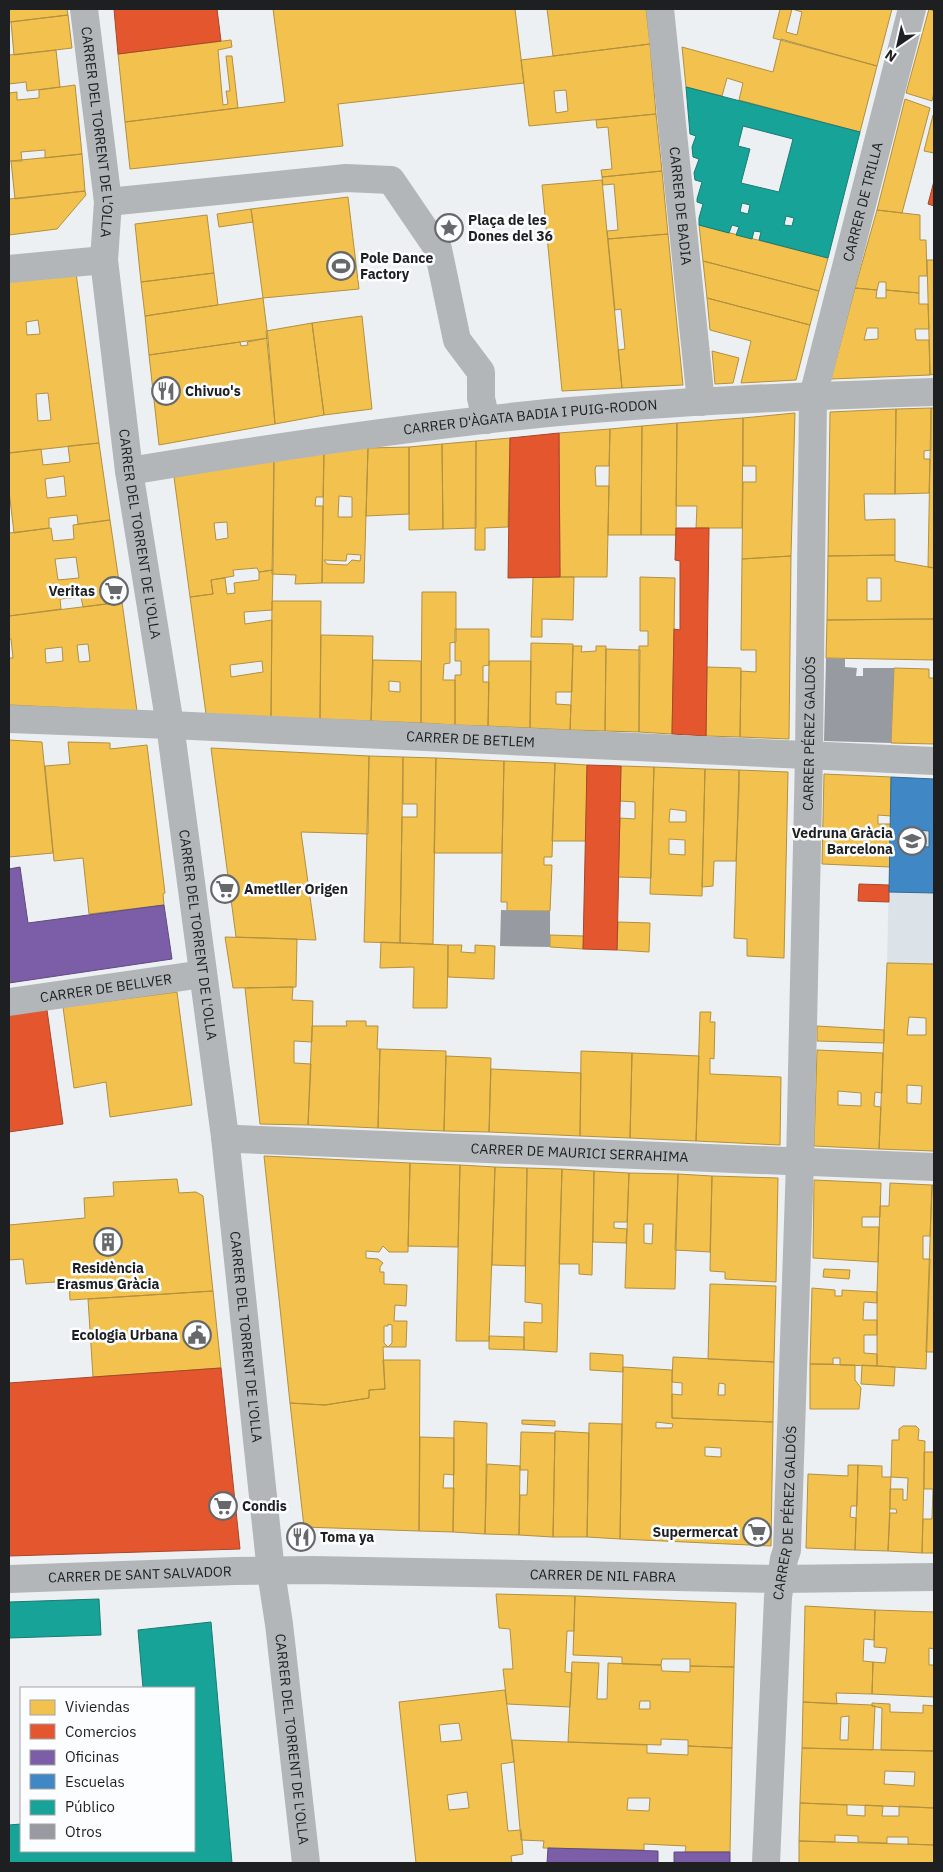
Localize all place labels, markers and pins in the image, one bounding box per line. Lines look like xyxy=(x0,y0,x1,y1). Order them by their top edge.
place label: Plaça de les Dones del 36 xyxy=(468,211,553,245)
place icon: Plaça de les Dones del 36 xyxy=(434,213,464,243)
place label: Pole Dance Factory xyxy=(360,249,433,283)
sports icon: Pole Dance Factory xyxy=(326,251,356,281)
restaurant icon: Chivuo's xyxy=(151,376,181,406)
place label: Chivuo's xyxy=(185,382,241,400)
supermarket icon: Veritas xyxy=(99,576,129,606)
place label: Veritas xyxy=(48,582,95,600)
place label: Vedruna Gràcia Barcelona xyxy=(792,824,893,858)
school or university icon: Vedruna Gràcia Barcelona xyxy=(897,826,927,856)
supermarket icon: Ametller Origen xyxy=(210,874,240,904)
place label: Ametller Origen xyxy=(244,880,348,898)
building icon: Residència Erasmus Gràcia xyxy=(93,1227,123,1257)
place label: Residència Erasmus Gràcia xyxy=(57,1259,159,1293)
public building icon: Ecologia Urbana xyxy=(182,1320,212,1350)
place label: Ecologia Urbana xyxy=(71,1326,178,1344)
supermarket icon: Condis xyxy=(208,1491,238,1521)
place label: Condis xyxy=(242,1497,287,1515)
supermarket icon: Supermercat xyxy=(742,1517,772,1547)
restaurant icon: Toma ya xyxy=(286,1522,316,1552)
place label: Supermercat xyxy=(652,1523,738,1541)
place label: Toma ya xyxy=(320,1528,374,1546)

